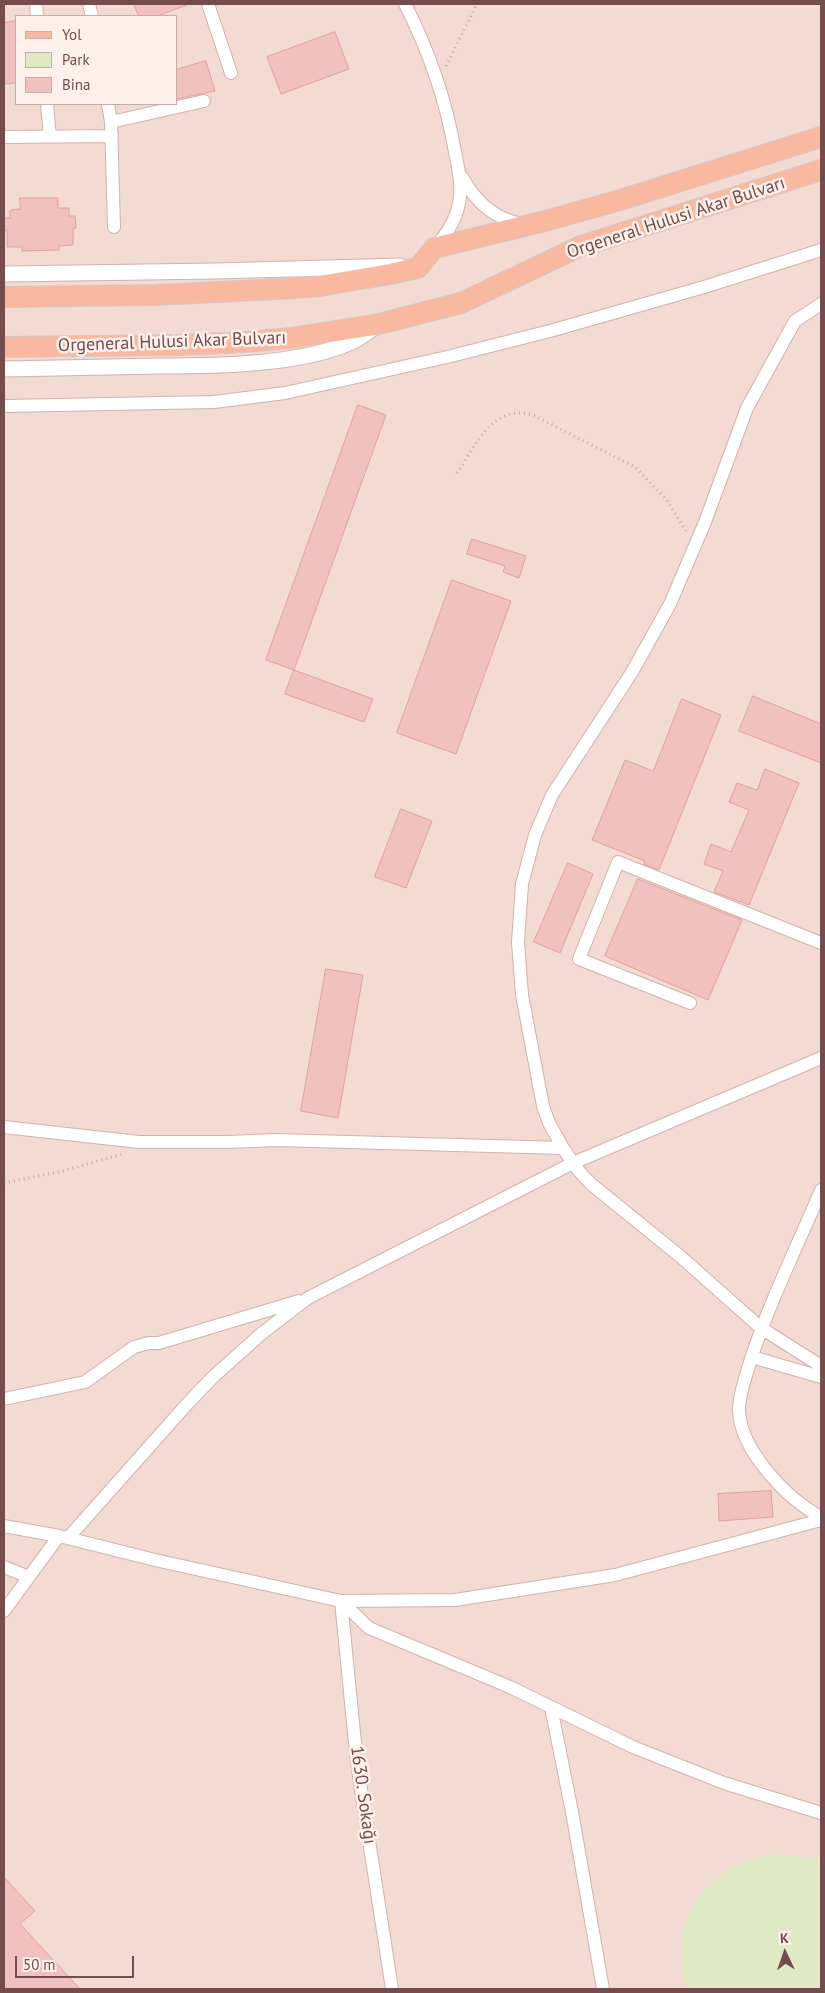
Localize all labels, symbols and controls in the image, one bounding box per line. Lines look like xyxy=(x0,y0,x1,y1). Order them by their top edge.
legend xyxy=(15,15,178,105)
text: Yol xyxy=(62,25,82,44)
text: Park xyxy=(62,50,90,69)
text: Bina xyxy=(62,75,90,94)
street label: Orgeneral Hulusi Akar Bulvarı xyxy=(564,172,788,264)
street label: Orgeneral Hulusi Akar Bulvarı xyxy=(58,327,286,357)
street label: 1630. Sokağı xyxy=(345,1744,381,1846)
north arrow xyxy=(760,1928,810,1978)
text: K xyxy=(779,1929,789,1947)
scale bar xyxy=(18,1946,136,1978)
text: 50 m xyxy=(23,1955,56,1974)

